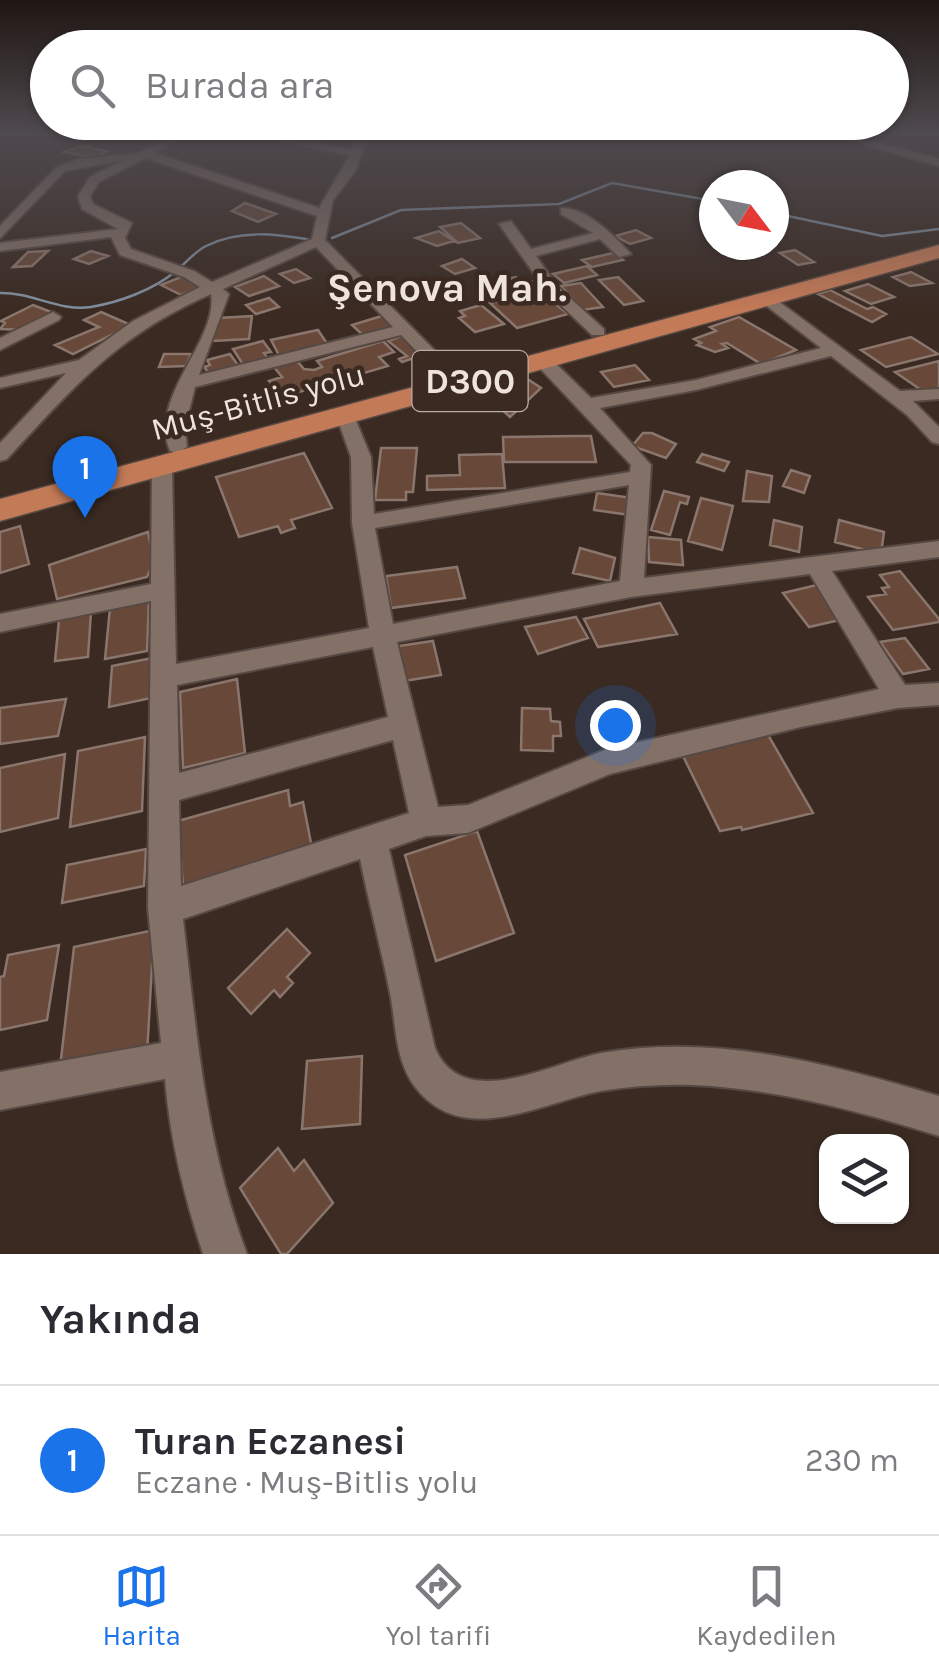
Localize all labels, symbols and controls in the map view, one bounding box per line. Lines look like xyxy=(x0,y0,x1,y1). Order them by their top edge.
search box xyxy=(30,30,909,140)
icon: search xyxy=(65,58,120,113)
text: Burada ara xyxy=(145,63,334,108)
north arrow xyxy=(699,170,789,260)
district label: Şenova Mah. xyxy=(327,264,567,311)
road number: D300 xyxy=(412,351,528,411)
street label: Muş-Bitlis yolu xyxy=(147,356,369,448)
pin: 1 xyxy=(52,436,118,518)
your location xyxy=(590,700,641,751)
map controls xyxy=(819,1134,909,1224)
button: layers xyxy=(819,1134,909,1224)
text: Yakında xyxy=(40,1294,201,1344)
text: Turan Eczanesi xyxy=(135,1419,406,1464)
text: 1 xyxy=(67,1442,78,1479)
text: 230 m xyxy=(805,1442,899,1479)
text: Eczane · Muş-Bitlis yolu xyxy=(135,1464,478,1501)
tab: Harita xyxy=(102,1559,181,1652)
tab: Yol tarifi xyxy=(386,1559,491,1652)
tab: Kaydedilen xyxy=(696,1559,837,1652)

